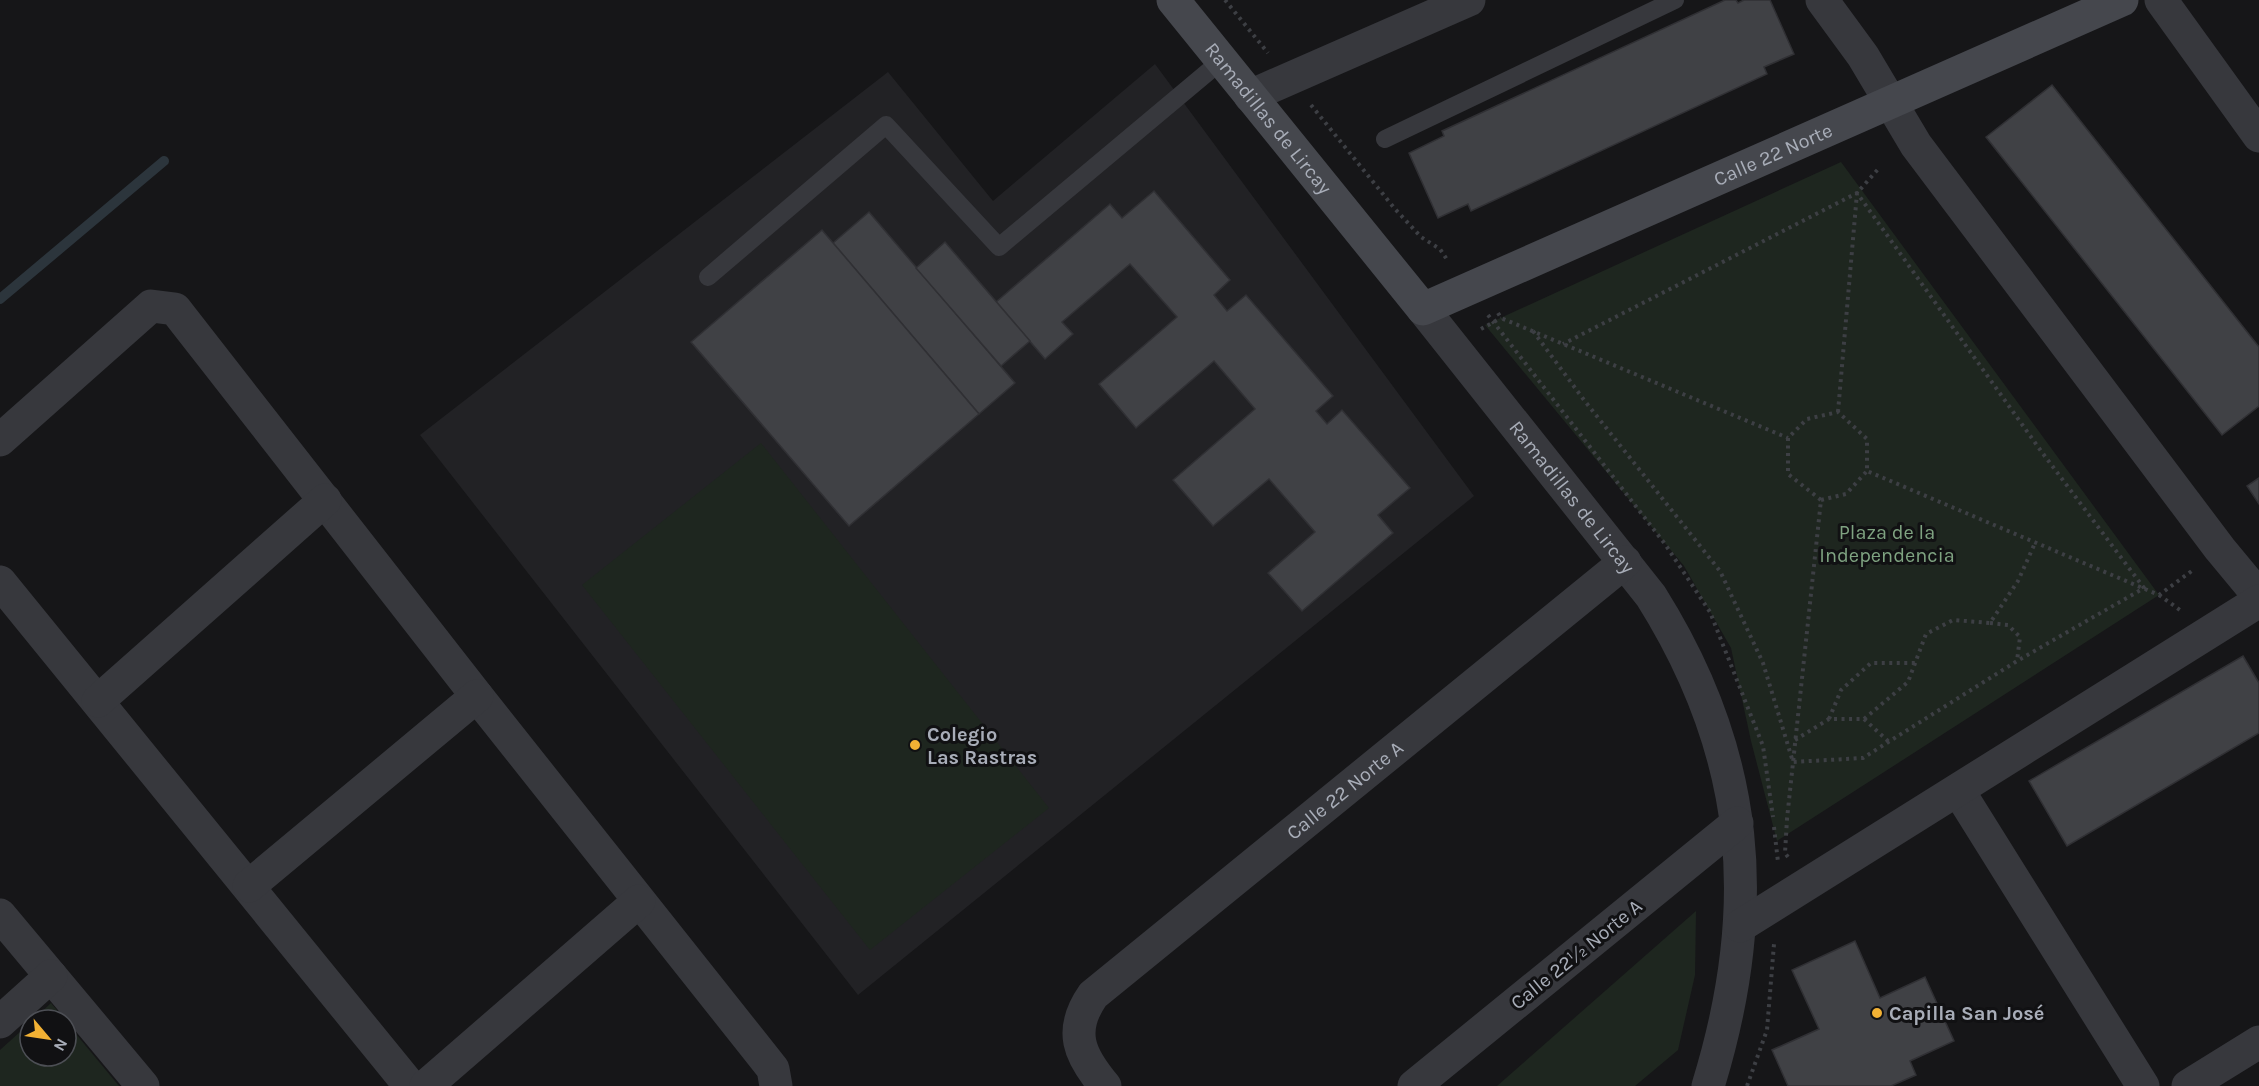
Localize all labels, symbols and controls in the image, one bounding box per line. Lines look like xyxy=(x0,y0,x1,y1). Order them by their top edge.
street label: Ramadillas de Lircay xyxy=(1200,38,1336,199)
street label: Calle 22 Norte xyxy=(1710,119,1836,191)
street label: Ramadillas de Lircay xyxy=(1504,416,1640,578)
park label: Plaza de la Independencia xyxy=(1819,521,1955,567)
place label: Colegio Las Rastras xyxy=(927,723,1037,769)
street label: Calle 22 Norte A xyxy=(1282,736,1408,845)
marker: Colegio Las Rastras xyxy=(908,738,922,752)
street label: Calle 22½ Norte A xyxy=(1506,894,1646,1014)
place label: Capilla San José xyxy=(1889,1002,2044,1025)
marker: Capilla San José xyxy=(1870,1006,1884,1020)
north arrow xyxy=(18,1008,78,1068)
text: N xyxy=(50,1035,72,1055)

